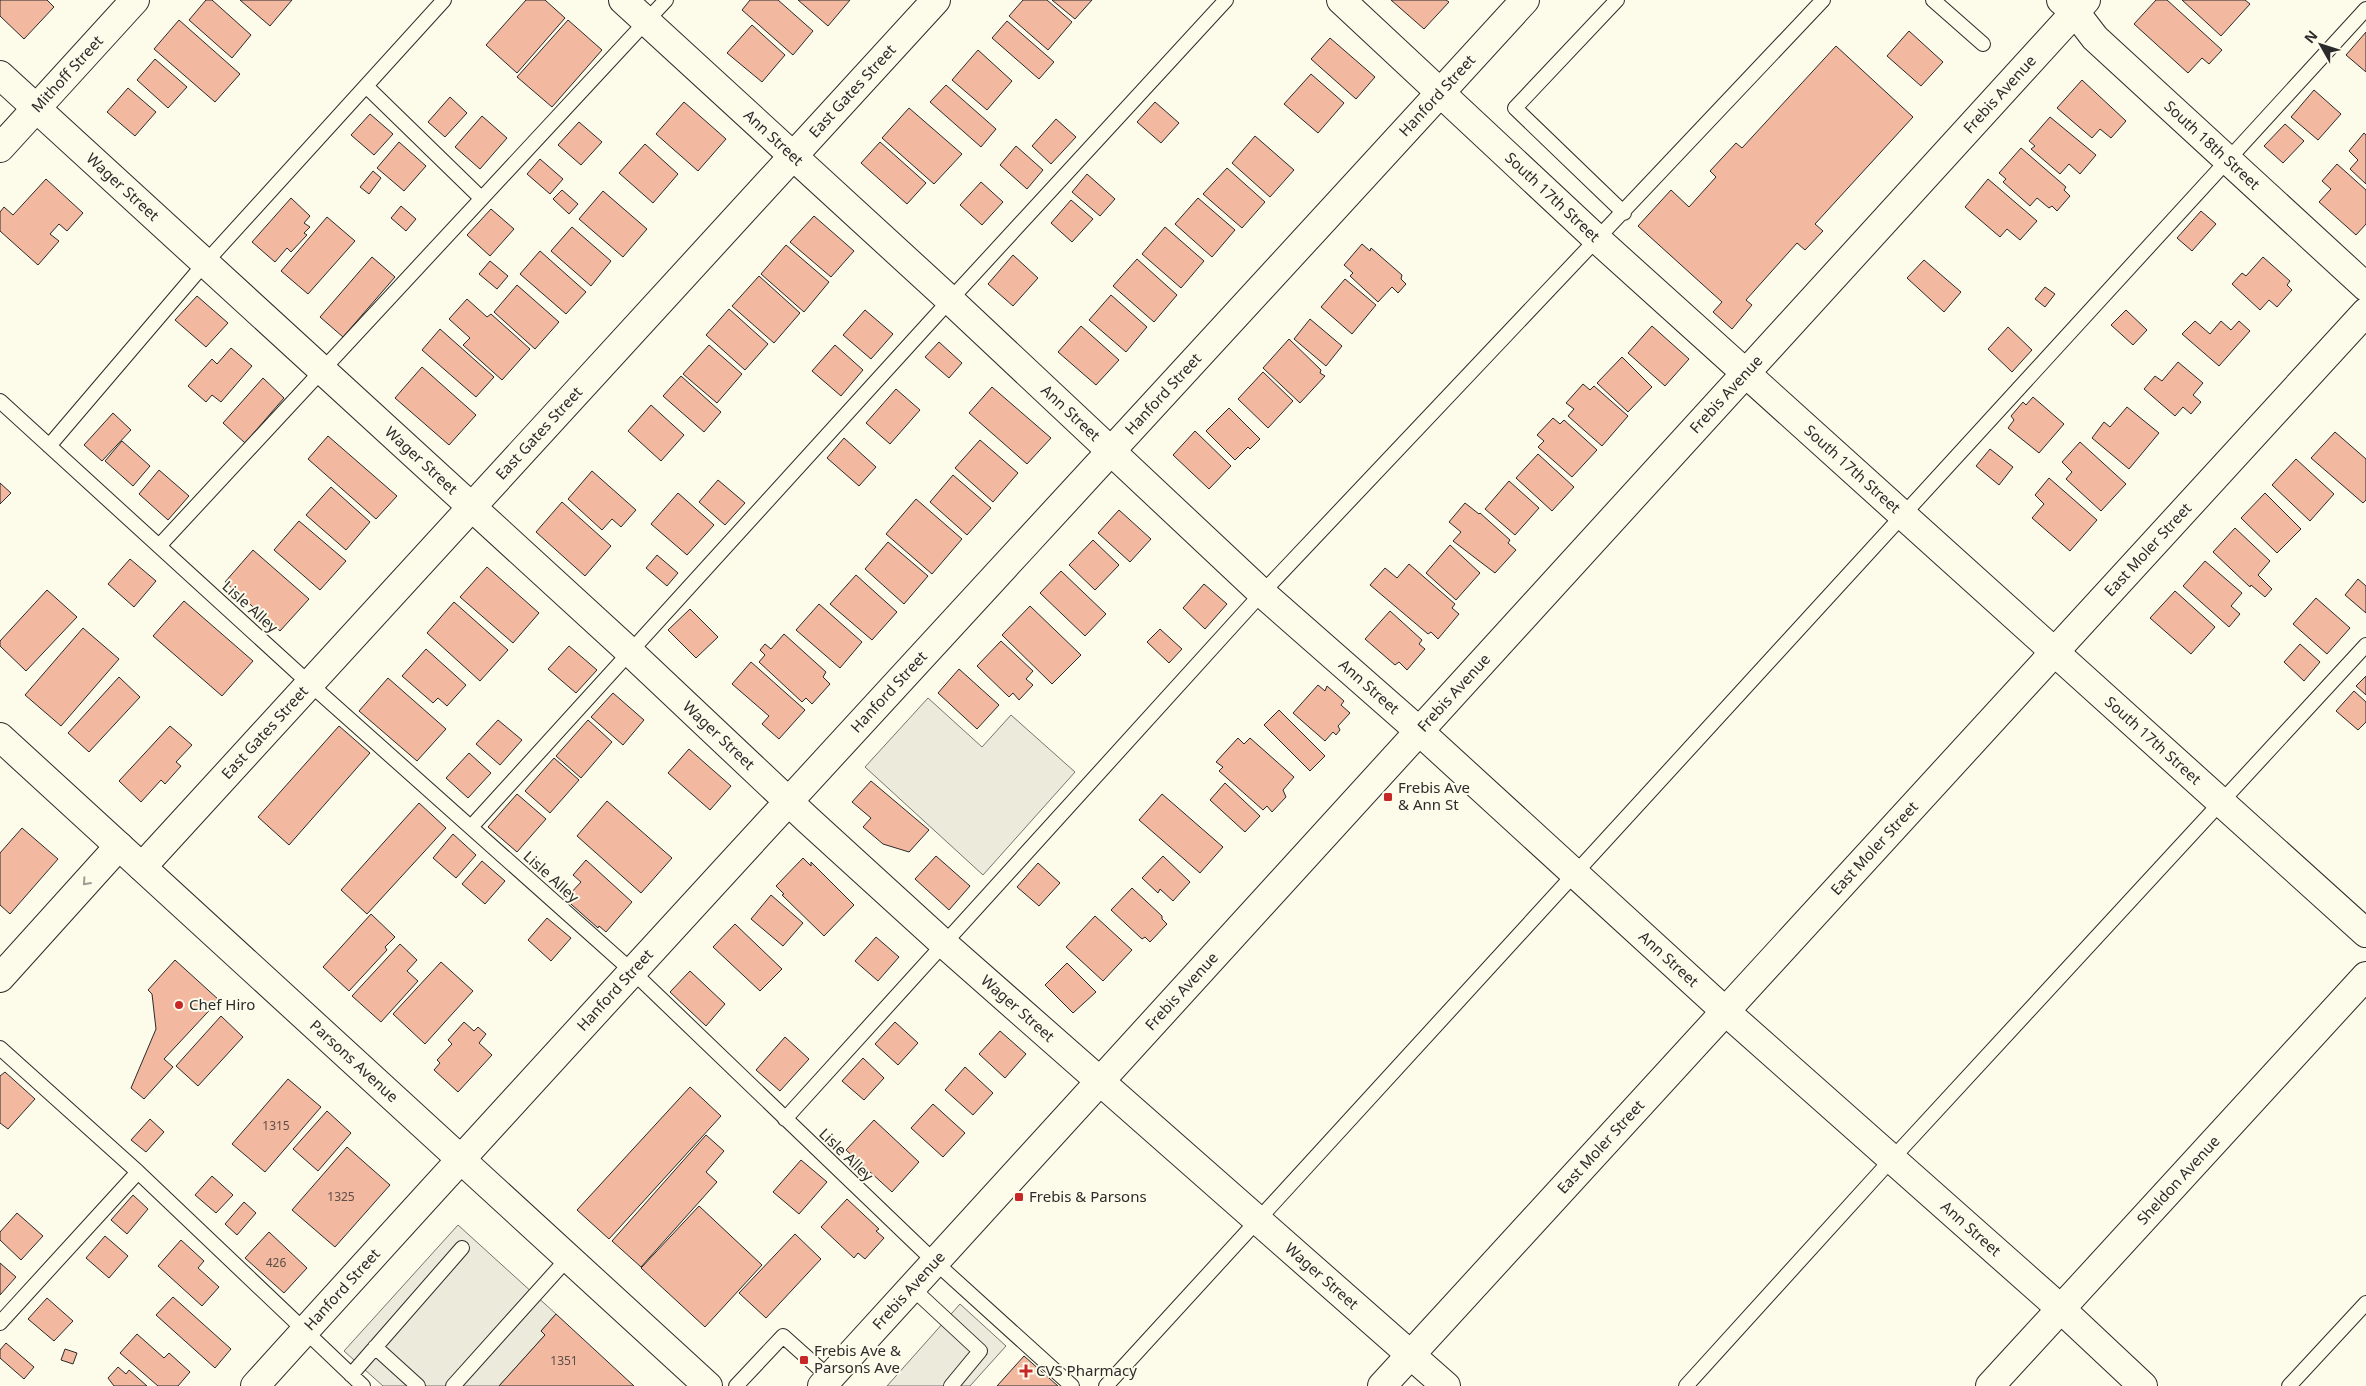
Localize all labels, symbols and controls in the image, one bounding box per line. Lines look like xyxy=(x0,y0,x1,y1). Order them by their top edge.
north arrow xyxy=(2296,20,2346,70)
text: N xyxy=(2300,26,2321,47)
street label: Mithoff Street xyxy=(26,30,107,116)
street label: East Gates Street xyxy=(804,39,900,141)
street label: Hanford Street xyxy=(1394,50,1479,140)
street label: Frebis Avenue xyxy=(1958,50,2040,137)
street label: South 18th Street xyxy=(2161,96,2265,194)
street label: Ann Street xyxy=(740,105,808,170)
street label: South 17th Street xyxy=(1501,147,1605,246)
street label: Wager Street xyxy=(82,148,164,225)
street label: Hanford Street xyxy=(1120,348,1206,438)
street label: Frebis Avenue xyxy=(1685,350,1766,437)
street label: Ann Street xyxy=(1037,380,1105,445)
street label: East Gates Street xyxy=(491,381,587,484)
street label: South 17th Street xyxy=(1801,420,1906,518)
street label: Wager Street xyxy=(381,422,463,499)
street label: East Moler Street xyxy=(2099,498,2196,600)
street label: Lisle Alley xyxy=(219,576,283,637)
street label: Hanford Street xyxy=(846,646,931,736)
street label: Frebis Avenue xyxy=(1413,649,1494,736)
street label: Ann Street xyxy=(1335,654,1404,718)
street label: East Gates Street xyxy=(216,681,312,783)
street label: South 17th Street xyxy=(2101,691,2206,789)
street label: Wager Street xyxy=(679,696,760,774)
place label: Frebis Ave & Ann St xyxy=(1398,777,1470,814)
marker: Frebis Ave & Ann St xyxy=(1382,791,1394,803)
street label: East Moler Street xyxy=(1826,796,1922,899)
street label: Lisle Alley xyxy=(520,846,584,907)
one-way arrow xyxy=(83,877,92,886)
street label: Ann Street xyxy=(1635,926,1704,991)
street label: Hanford Street xyxy=(572,944,657,1035)
street label: Frebis Avenue xyxy=(1140,947,1222,1034)
street label: Wager Street xyxy=(977,970,1060,1046)
place label: Chef Hiro xyxy=(189,994,255,1014)
marker: Chef Hiro xyxy=(173,999,185,1011)
street label: Parsons Avenue xyxy=(306,1015,403,1106)
street label: East Moler Street xyxy=(1552,1095,1649,1198)
house number: 1315 xyxy=(262,1117,290,1134)
street label: Lisle Alley xyxy=(815,1123,878,1185)
street label: Sheldon Avenue xyxy=(2132,1131,2224,1229)
place label: Frebis & Parsons xyxy=(1029,1186,1147,1206)
house number: 1325 xyxy=(327,1188,355,1205)
marker: Frebis & Parsons xyxy=(1013,1191,1025,1203)
street label: Ann Street xyxy=(1937,1196,2006,1261)
street label: Wager Street xyxy=(1281,1238,1364,1314)
street label: Hanford Street xyxy=(299,1243,384,1334)
street label: Frebis Avenue xyxy=(867,1247,949,1333)
house number: 426 xyxy=(266,1254,286,1271)
place label: Frebis Ave & Parsons Ave xyxy=(814,1340,901,1377)
house number: 1351 xyxy=(550,1352,578,1369)
marker: Frebis Ave & Parsons Ave xyxy=(798,1354,810,1366)
place label: CVS Pharmacy xyxy=(1036,1360,1137,1380)
marker: CVS Pharmacy xyxy=(1020,1365,1032,1377)

